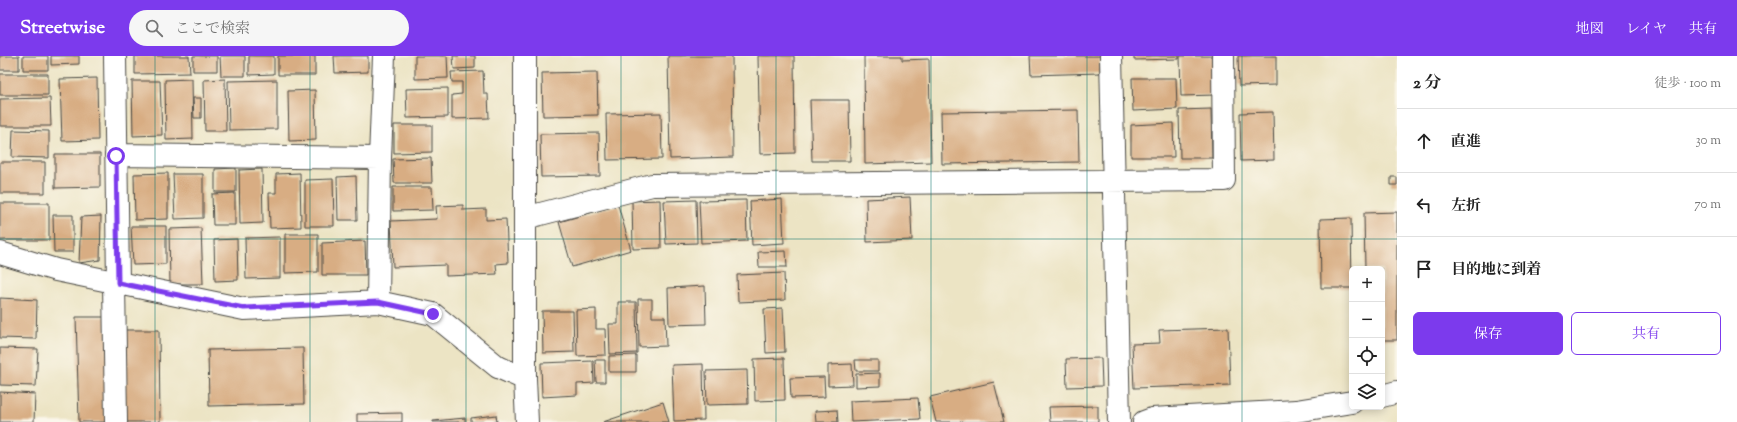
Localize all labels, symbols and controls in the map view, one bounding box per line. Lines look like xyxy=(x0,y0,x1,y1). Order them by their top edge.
search box xyxy=(129,10,409,46)
text: Streetwise xyxy=(20,15,105,42)
icon: search xyxy=(143,17,165,39)
text: ここで検索 xyxy=(175,19,250,40)
text: 地図 xyxy=(1576,20,1604,40)
text: レイヤ xyxy=(1626,20,1667,40)
text: 共有 xyxy=(1689,20,1717,40)
text: 2 分 xyxy=(1413,72,1442,96)
text: 徒歩 · 100 m xyxy=(1655,75,1721,93)
icon: ahead xyxy=(1413,130,1435,152)
text: 直進 xyxy=(1451,132,1481,153)
text: 30 m xyxy=(1695,132,1721,150)
route start xyxy=(107,147,125,165)
icon: left xyxy=(1413,194,1435,216)
text: 左折 xyxy=(1451,196,1481,217)
text: 70 m xyxy=(1694,196,1721,214)
icon: arrive xyxy=(1413,258,1435,280)
text: 目的地に到着 xyxy=(1451,260,1541,281)
map controls xyxy=(1349,266,1385,410)
button: + xyxy=(1349,266,1385,302)
button: − xyxy=(1349,302,1385,338)
route end xyxy=(424,305,442,323)
button: 保存 xyxy=(1413,312,1563,355)
button: 共有 xyxy=(1571,312,1721,355)
button: locate xyxy=(1349,338,1385,374)
button: layers xyxy=(1349,374,1385,410)

